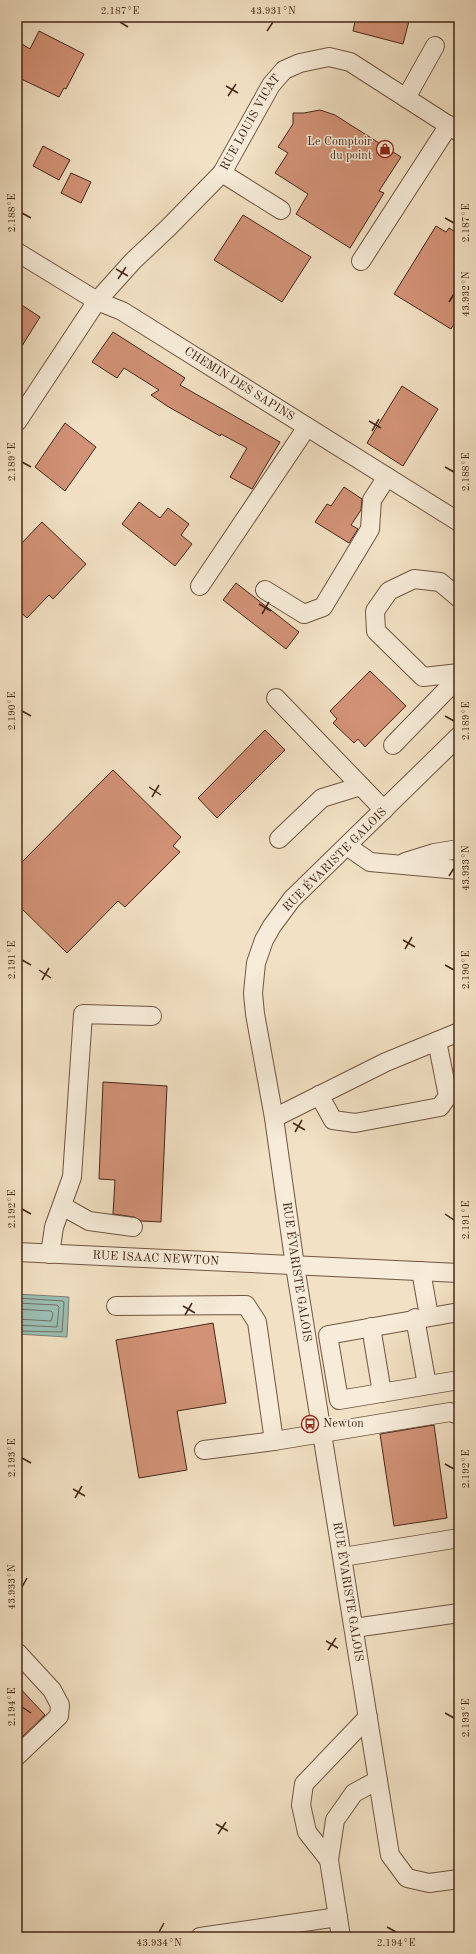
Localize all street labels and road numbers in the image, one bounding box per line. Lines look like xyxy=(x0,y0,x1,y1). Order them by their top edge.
street label: RUE LOUIS VICAT xyxy=(219,72,283,173)
street label: CHEMIN DES SAPINS xyxy=(182,345,296,423)
street label: RUE ÉVARISTE GALOIS xyxy=(279,804,389,914)
street label: RUE ÉVARISTE GALOIS xyxy=(280,1201,313,1343)
street label: RUE ISAAC NEWTON xyxy=(92,1250,219,1268)
street label: RUE ÉVARISTE GALOIS xyxy=(330,1521,365,1663)

